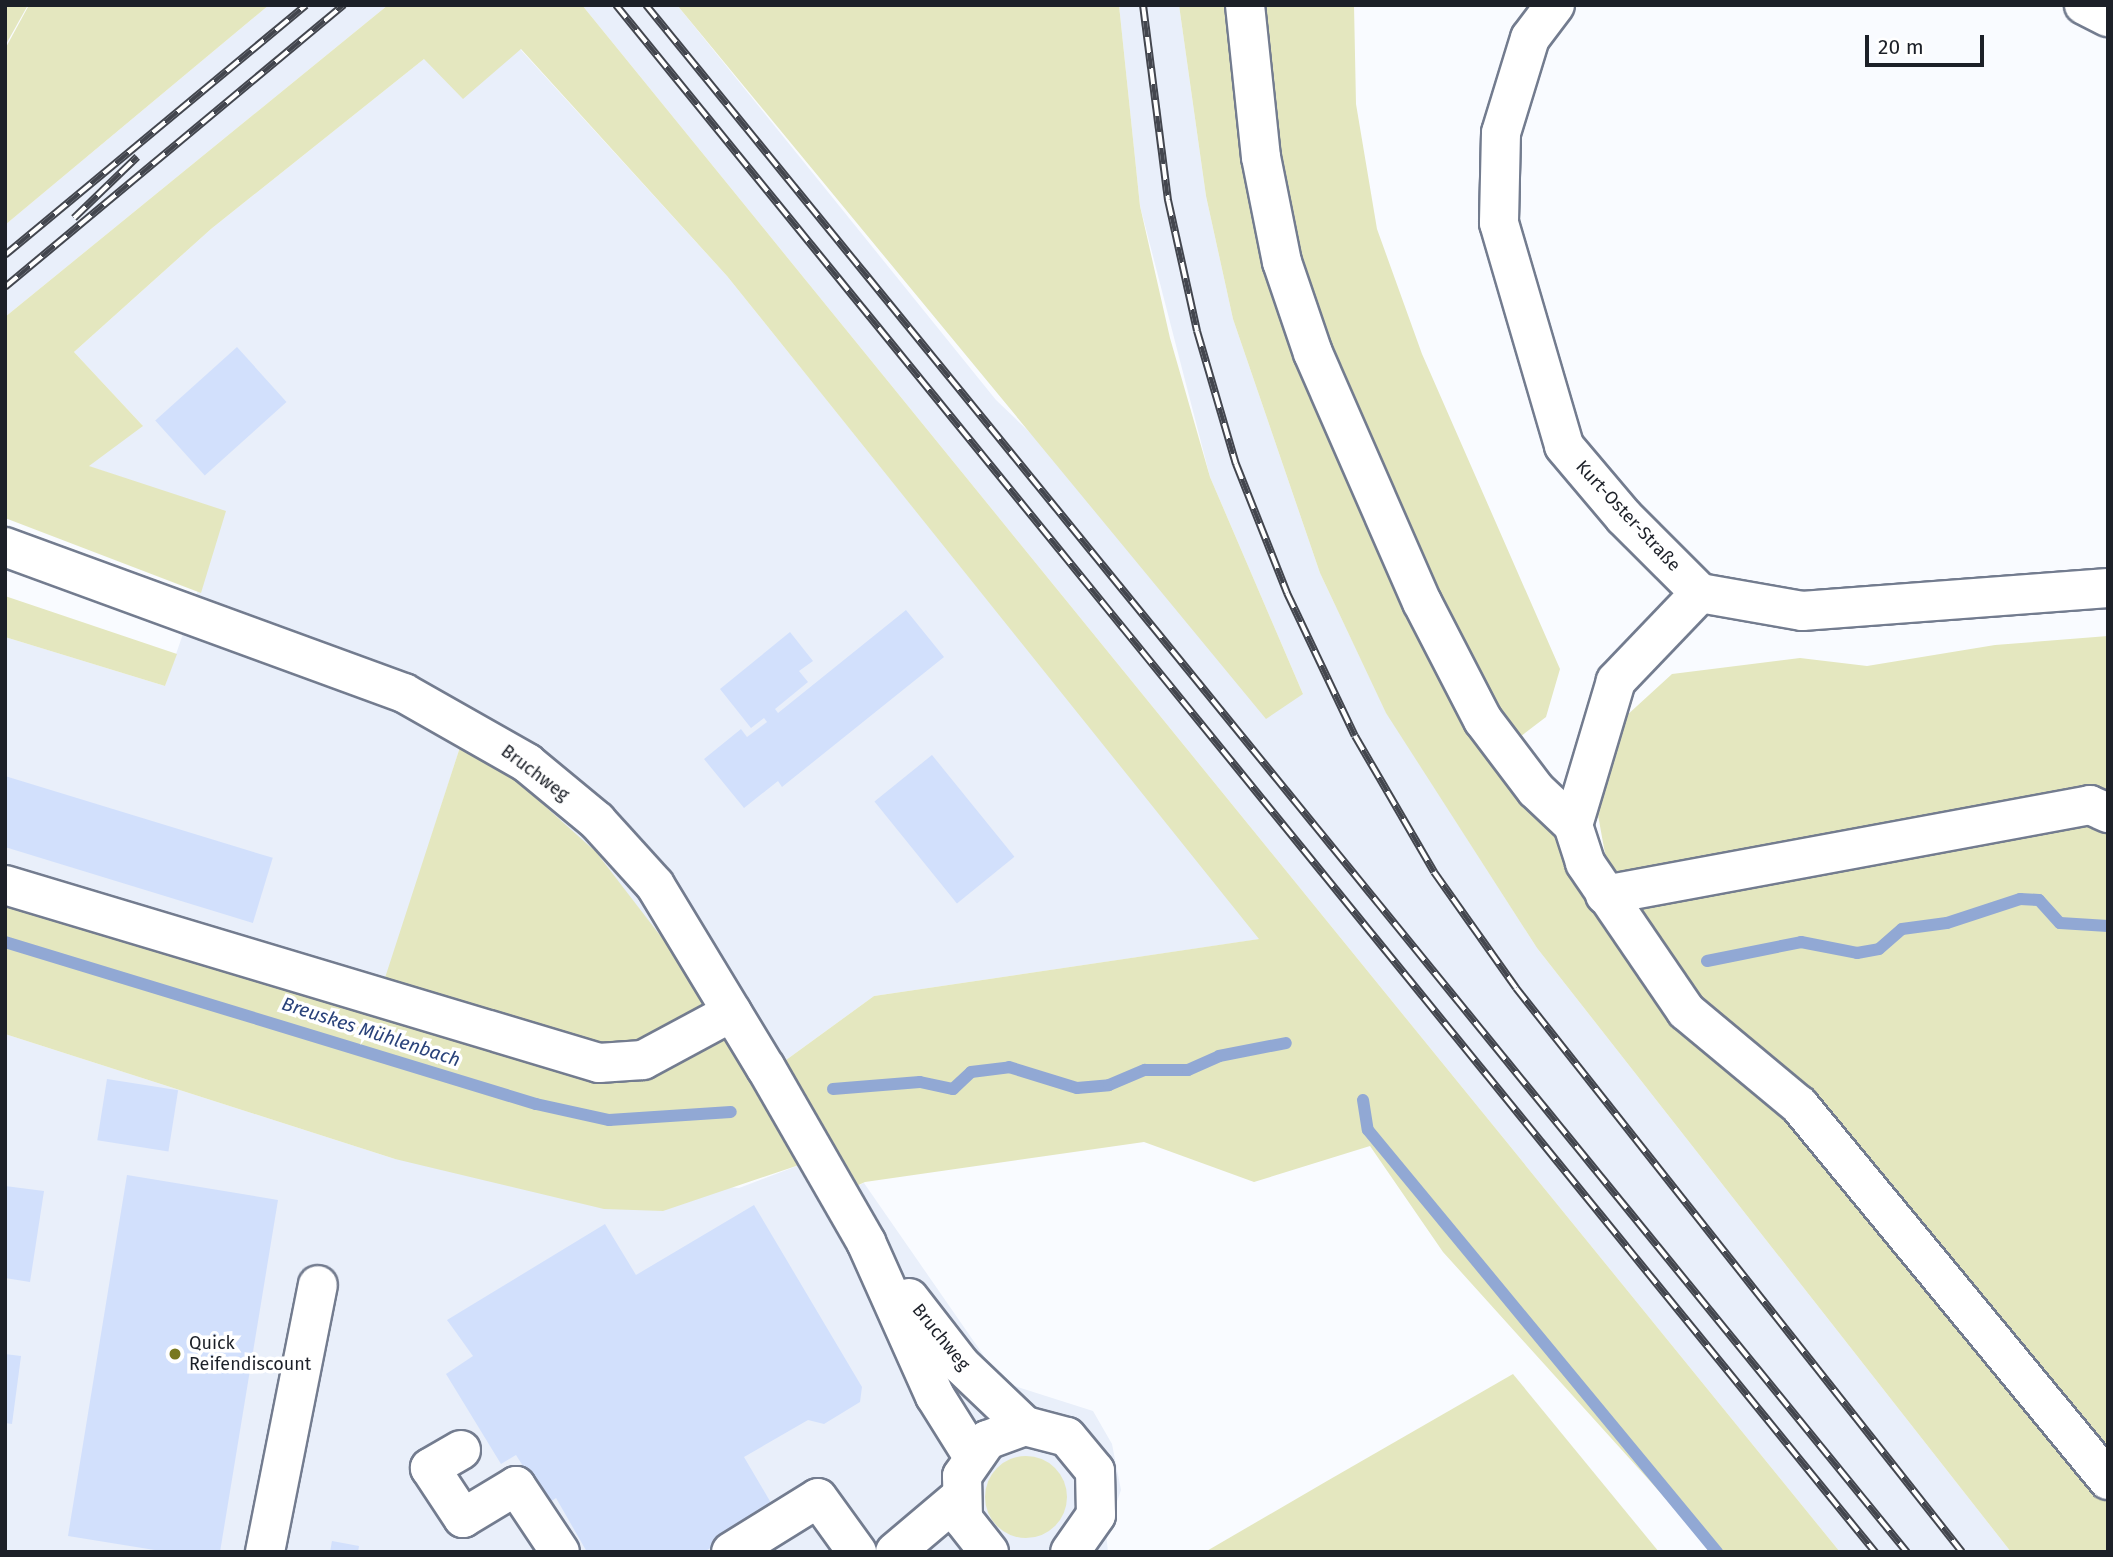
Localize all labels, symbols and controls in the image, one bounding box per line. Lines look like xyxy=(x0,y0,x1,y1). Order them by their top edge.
scale bar xyxy=(1868,21,1987,65)
text: 20 m xyxy=(1878,34,1924,60)
street label: Kurt-Oster-Straße xyxy=(1571,456,1685,576)
street label: Bruchweg xyxy=(497,740,573,806)
water label: Breuskes Mühlenbach xyxy=(279,992,463,1072)
street label: Bruchweg xyxy=(908,1299,974,1375)
place label: Quick Reifendiscount xyxy=(189,1333,311,1376)
marker: Quick Reifendiscount xyxy=(167,1346,183,1362)

